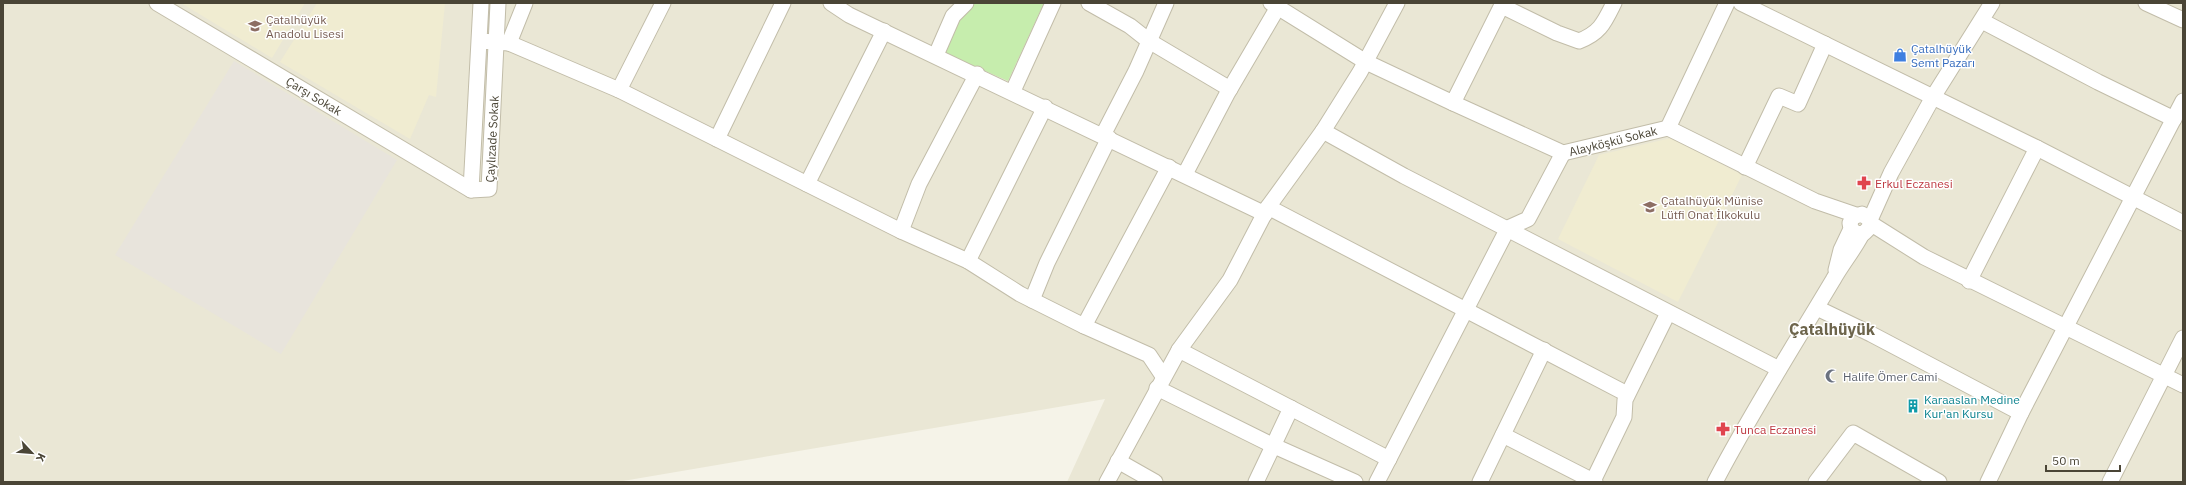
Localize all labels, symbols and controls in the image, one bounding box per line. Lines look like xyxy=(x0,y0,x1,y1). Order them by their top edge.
place label: Çatalhüyük Anadolu Lisesi xyxy=(266,12,344,41)
school or university icon: Çatalhüyük Anadolu Lisesi xyxy=(247,18,263,34)
place label: Çatalhüyük Semt Pazarı xyxy=(1911,41,1975,70)
shop icon: Çatalhüyük Semt Pazarı xyxy=(1892,47,1908,63)
street label: Çarşı Sokak xyxy=(283,73,345,119)
street label: Çaylızade Sokak xyxy=(482,94,502,183)
street label: Alayköşkü Sokak xyxy=(1567,123,1659,159)
pharmacy icon: Erkul Eczanesi xyxy=(1856,175,1872,191)
place label: Erkul Eczanesi xyxy=(1875,176,1953,191)
place label: Çatalhüyük Münise Lütfi Onat İlkokulu xyxy=(1661,193,1764,222)
school or university icon: Çatalhüyük Münise Lütfi Onat İlkokulu xyxy=(1642,199,1658,215)
district label: Çatalhüyük xyxy=(1789,319,1876,339)
mosque icon: Halife Ömer Cami xyxy=(1824,368,1840,384)
place label: Halife Ömer Cami xyxy=(1843,369,1938,384)
place label: Karaaslan Medine Kur'an Kursu xyxy=(1924,392,2020,421)
building icon: Karaaslan Medine Kur'an Kursu xyxy=(1905,398,1921,414)
pharmacy icon: Tunca Eczanesi xyxy=(1715,421,1731,437)
place label: Tunca Eczanesi xyxy=(1734,422,1816,437)
north arrow xyxy=(12,433,52,473)
scale bar xyxy=(2046,447,2120,473)
text: K xyxy=(33,451,49,464)
text: 50 m xyxy=(2052,453,2080,468)

